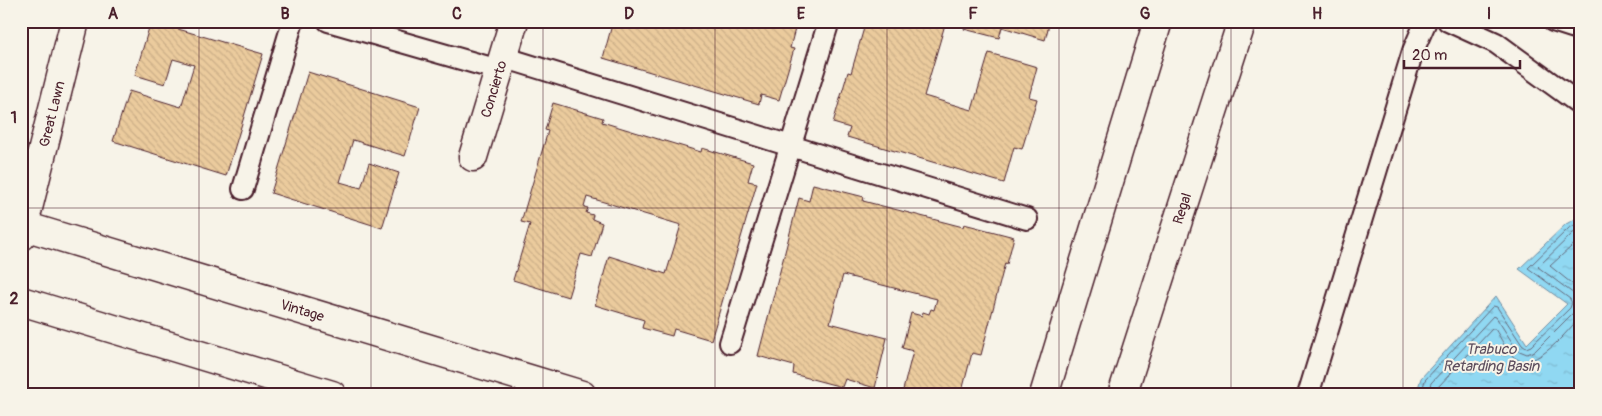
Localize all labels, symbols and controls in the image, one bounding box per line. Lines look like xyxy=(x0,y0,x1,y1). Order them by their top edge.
text: A xyxy=(108,4,119,24)
text: B xyxy=(280,4,290,24)
text: C xyxy=(452,4,462,24)
text: D xyxy=(624,4,634,24)
text: E xyxy=(797,4,806,24)
text: F xyxy=(968,4,978,24)
text: G xyxy=(1140,4,1151,24)
text: H xyxy=(1312,4,1322,24)
text: I xyxy=(1487,4,1491,24)
scale bar xyxy=(1404,38,1521,70)
text: 20 m xyxy=(1412,46,1447,65)
street label: Concierto xyxy=(477,58,511,120)
street label: Great Lawn xyxy=(36,79,69,149)
text: 1 xyxy=(11,108,17,128)
street label: Regal xyxy=(1169,191,1195,226)
text: 2 xyxy=(10,289,19,309)
street label: Vintage xyxy=(278,296,326,325)
water label: Trabuco Retarding Basin xyxy=(1443,340,1541,376)

